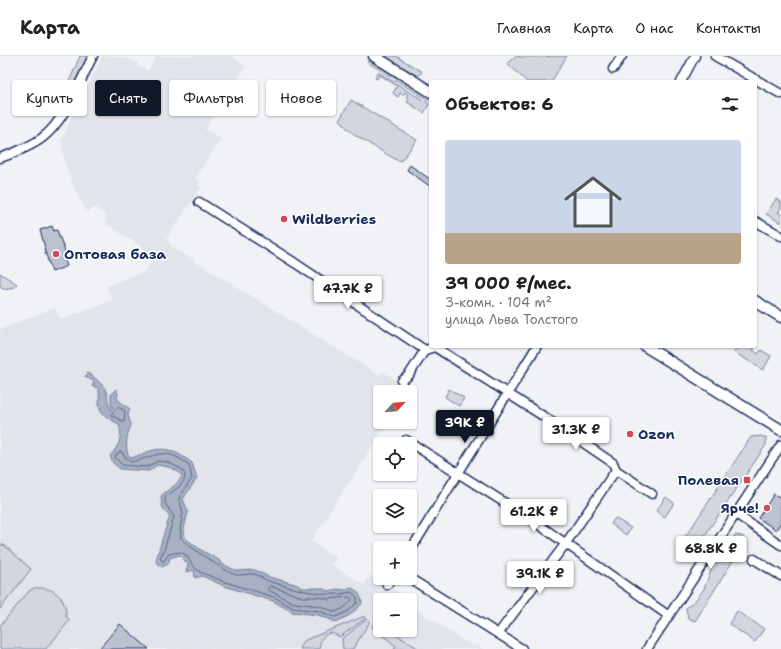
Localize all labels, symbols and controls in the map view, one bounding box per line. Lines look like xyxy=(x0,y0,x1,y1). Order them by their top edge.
text: Карта xyxy=(20,15,80,40)
text: Главная xyxy=(497,19,551,37)
text: Карта xyxy=(573,19,613,37)
text: О нас xyxy=(635,19,674,37)
text: Контакты xyxy=(696,19,761,37)
chip: Купить xyxy=(12,80,87,116)
chip: Снять xyxy=(95,80,161,116)
chip: Фильтры xyxy=(169,80,258,116)
chip: Новое xyxy=(266,80,336,116)
text: Объектов: 6 xyxy=(445,93,554,115)
icon: filters xyxy=(719,93,741,115)
icon: home xyxy=(557,166,629,238)
place label: Wildberries xyxy=(292,210,376,228)
marker: Wildberries xyxy=(279,214,289,224)
place label: Оптовая база xyxy=(64,245,166,263)
marker: Оптовая база xyxy=(51,249,61,259)
text: 39 000 ₽/мес. xyxy=(445,272,571,294)
pin: 47.7K ₽ xyxy=(311,276,385,310)
text: 47.7K ₽ xyxy=(323,280,373,297)
text: 3-комн. · 104 m² xyxy=(445,294,552,311)
text: улица Льва Толстого xyxy=(445,311,578,328)
north arrow xyxy=(373,385,417,429)
map controls xyxy=(373,385,417,637)
pin: 39K ₽ xyxy=(437,410,493,444)
text: 39K ₽ xyxy=(445,414,485,431)
pin: 31.3K ₽ xyxy=(539,417,613,451)
text: 31.3K ₽ xyxy=(552,421,600,438)
place label: Ozon xyxy=(638,425,675,443)
marker: Ozon xyxy=(625,429,635,439)
button: locate xyxy=(373,437,417,481)
place label: Полевая xyxy=(678,471,739,489)
marker: Полевая xyxy=(742,475,752,485)
button: layers xyxy=(373,489,417,533)
pin: 61.2K ₽ xyxy=(497,499,571,533)
place label: Ярче! xyxy=(721,499,759,517)
text: 61.2K ₽ xyxy=(510,503,558,520)
marker: Ярче! xyxy=(762,503,772,513)
pin: 68.8K ₽ xyxy=(674,536,748,570)
text: 68.8K ₽ xyxy=(685,540,737,557)
button: + xyxy=(373,541,417,585)
pin: 39.1K ₽ xyxy=(503,561,577,595)
text: 39.1K ₽ xyxy=(516,565,564,582)
button: − xyxy=(373,593,417,637)

